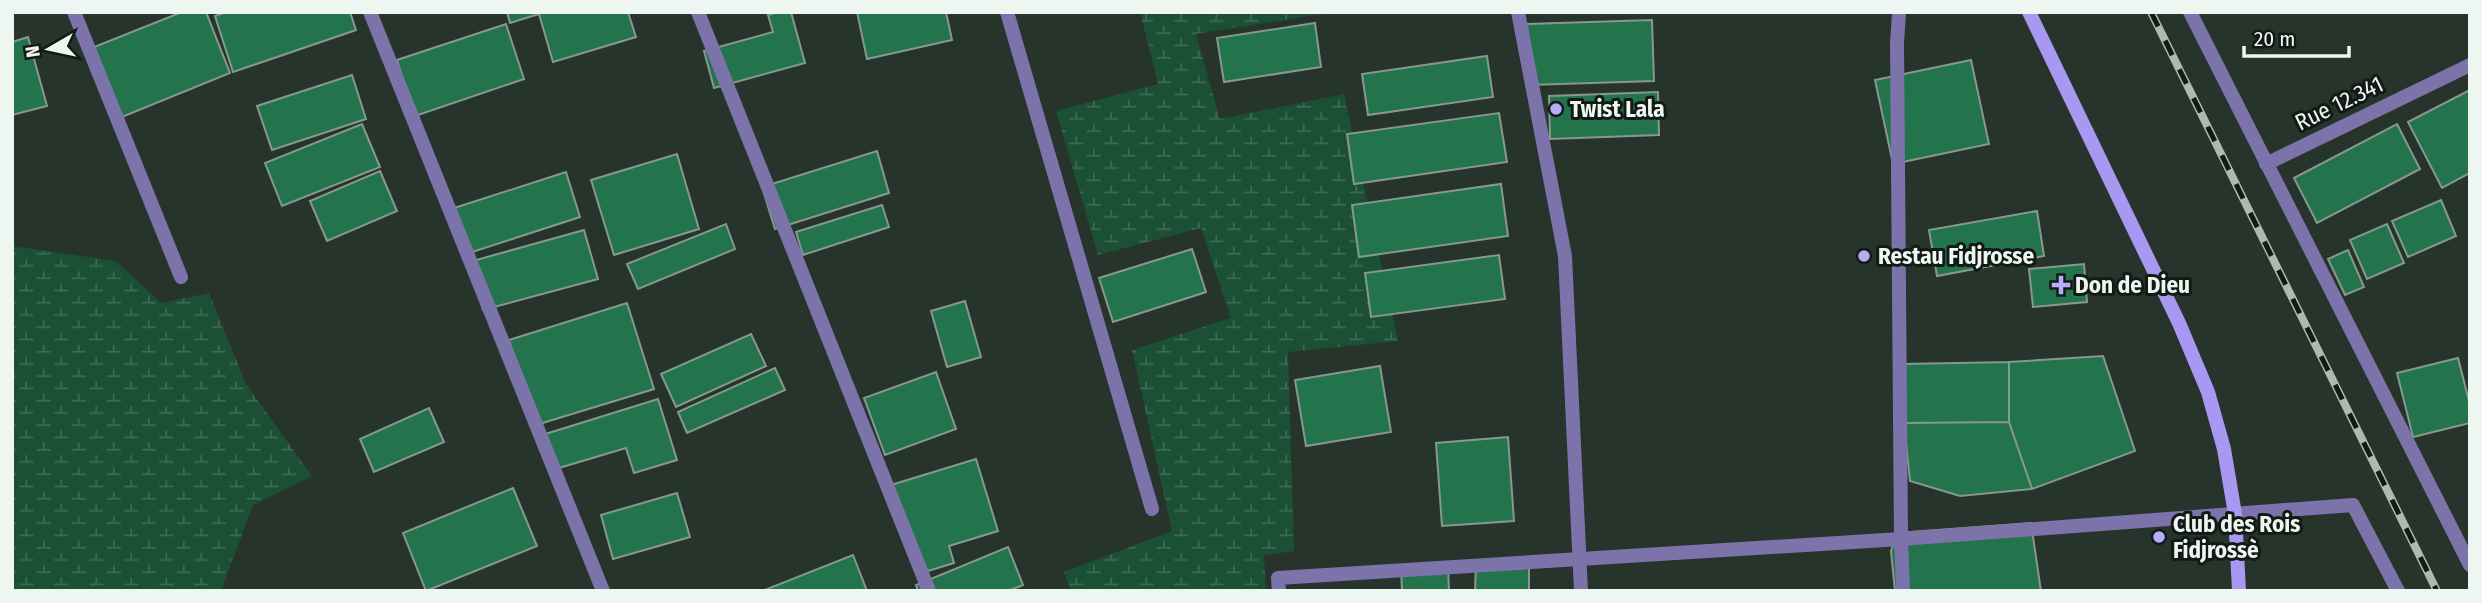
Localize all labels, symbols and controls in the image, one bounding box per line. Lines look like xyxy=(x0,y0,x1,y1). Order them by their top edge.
north arrow xyxy=(14,14,84,84)
scale bar xyxy=(2244,14,2349,58)
text: 20 m xyxy=(2254,26,2295,52)
text: N xyxy=(20,44,45,59)
street label: Rue 12.341 xyxy=(2290,70,2388,136)
place label: Twist Lala xyxy=(1570,95,1665,123)
marker: Twist Lala xyxy=(1548,101,1564,117)
place label: Restau Fidjrosse xyxy=(1878,242,2034,270)
marker: Restau Fidjrosse xyxy=(1856,248,1872,264)
place label: Don de Dieu xyxy=(2075,271,2190,299)
marker: Don de Dieu xyxy=(2053,277,2069,293)
place label: Club des Rois Fidjrossè xyxy=(2173,510,2300,564)
marker: Club des Rois Fidjrossè xyxy=(2151,529,2167,545)

